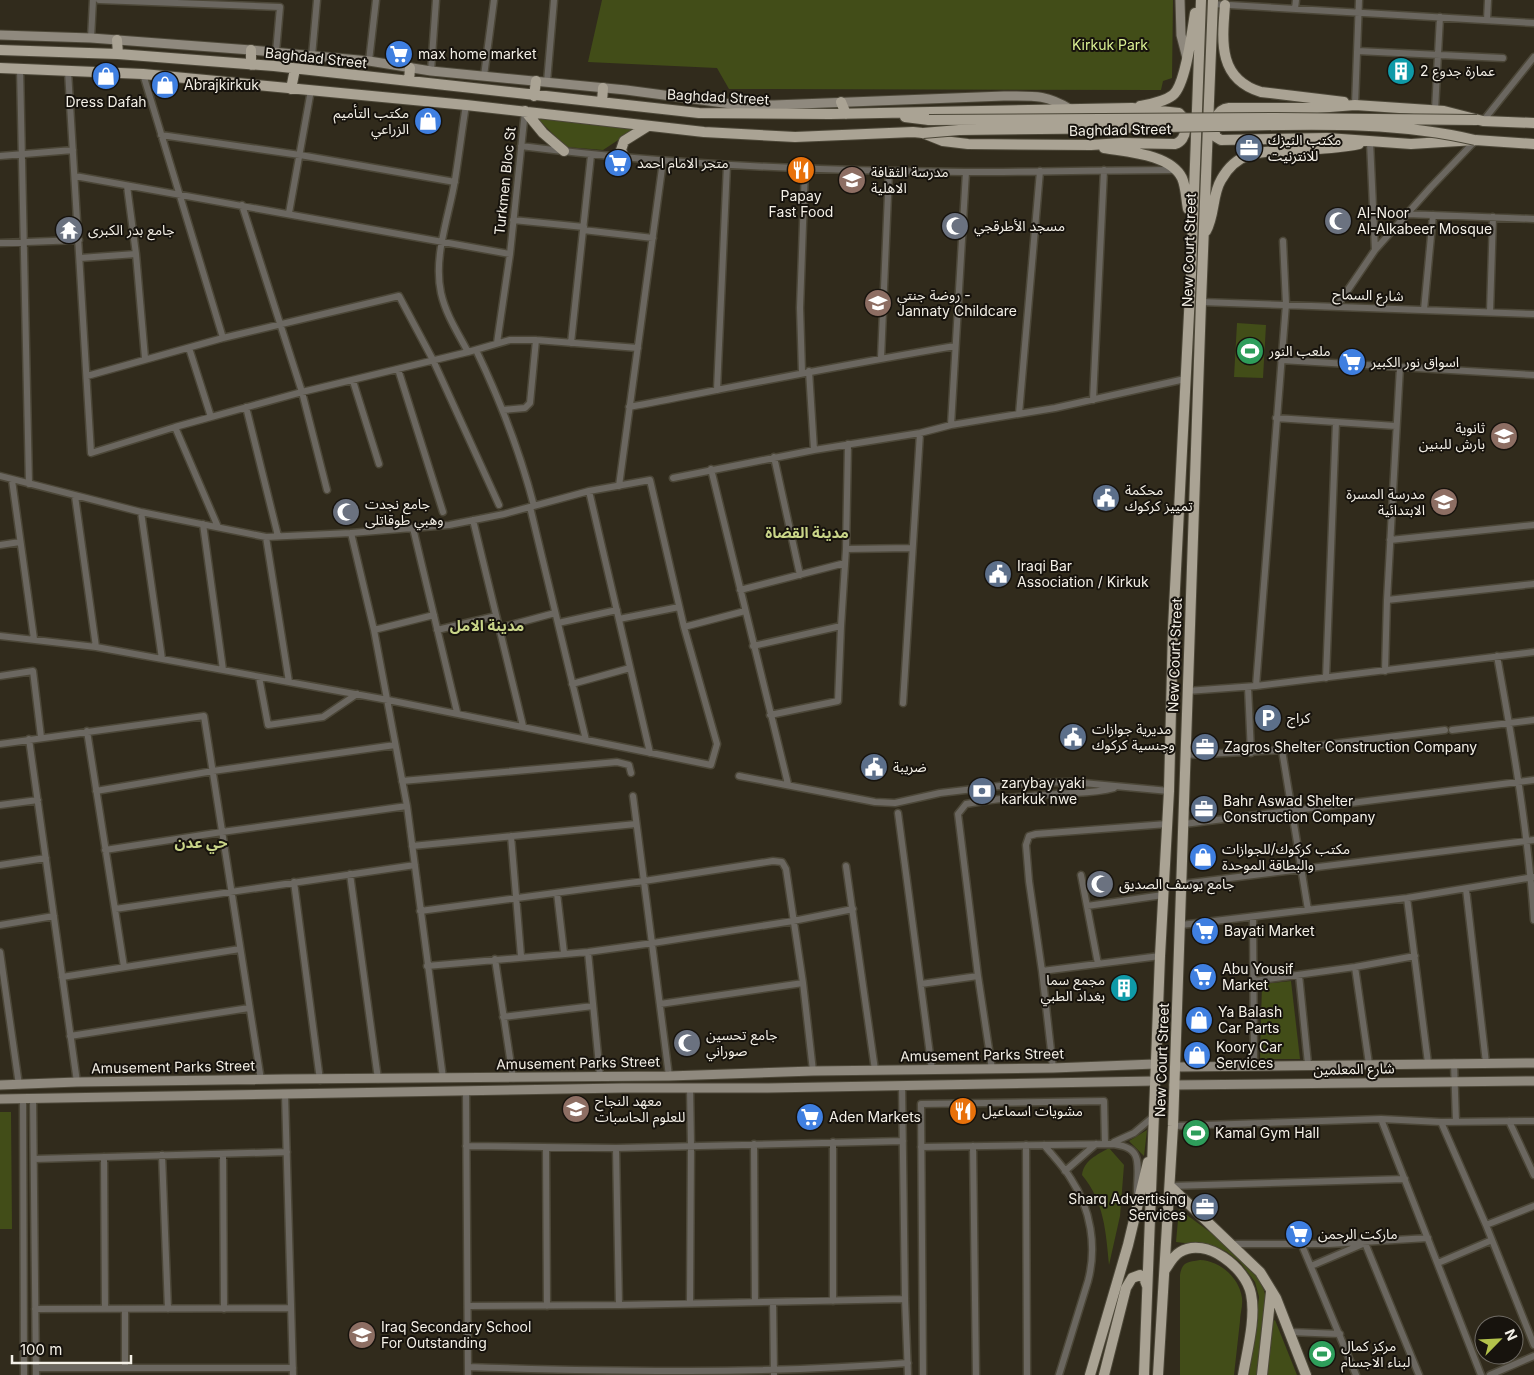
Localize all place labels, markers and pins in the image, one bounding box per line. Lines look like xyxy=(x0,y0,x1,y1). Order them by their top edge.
supermarket icon: max home market xyxy=(384,39,414,69)
place label: max home market xyxy=(418,45,537,62)
building icon: عمارة جدوع 2 xyxy=(1386,56,1416,86)
shop icon: Dress Dafah xyxy=(91,61,121,91)
place label: عمارة جدوع 2 xyxy=(1420,62,1495,82)
shop icon: Abrajkirkuk xyxy=(150,70,180,100)
place label: Abrajkirkuk xyxy=(184,76,259,93)
place label: Dress Dafah xyxy=(65,93,147,110)
place label: مكتب التأميم الزراعي xyxy=(333,104,409,140)
shop icon: مكتب التأميم الزراعي xyxy=(413,106,443,136)
place label: مكتب النيزك للانترنيت xyxy=(1268,131,1341,165)
office icon: مكتب النيزك للانترنيت xyxy=(1234,133,1264,163)
supermarket icon: متجر الامام احمد xyxy=(603,148,633,178)
place label: متجر الامام احمد xyxy=(637,154,729,174)
restaurant icon: Papay Fast Food xyxy=(786,155,816,185)
place label: مدرسة الثقافة الاهلية xyxy=(871,163,949,196)
school or university icon: مدرسة الثقافة الاهلية xyxy=(837,165,867,195)
place label: Papay Fast Food xyxy=(769,187,833,220)
place label: Al-Noor Al-Alkabeer Mosque xyxy=(1357,204,1492,237)
mosque icon: Al-Noor Al-Alkabeer Mosque xyxy=(1323,206,1353,236)
mosque icon: مسجد الأطرقجي xyxy=(940,211,970,241)
temple icon: جامع بدر الكبرى xyxy=(54,215,84,245)
place label: مسجد الأطرقجي xyxy=(974,217,1065,237)
place label: جامع بدر الكبرى xyxy=(88,221,174,241)
place label: روضة جنتي - Jannaty Childcare xyxy=(897,286,1017,319)
school or university icon: روضة جنتي - Jannaty Childcare xyxy=(863,288,893,318)
sports icon: ملعب النور xyxy=(1235,336,1265,366)
place label: ملعب النور xyxy=(1268,342,1331,360)
supermarket icon: اسواق نور الكبير xyxy=(1337,347,1367,377)
place label: اسواق نور الكبير xyxy=(1370,353,1459,371)
place label: ثانوية بارش للبنين xyxy=(1419,419,1485,453)
school or university icon: ثانوية بارش للبنين xyxy=(1489,421,1519,451)
place label: محكمة تمييز كركوك xyxy=(1125,481,1193,515)
public building icon: محكمة تمييز كركوك xyxy=(1091,483,1121,513)
place label: مدرسة المسرة الابتدائية xyxy=(1346,485,1425,518)
school or university icon: مدرسة المسرة الابتدائية xyxy=(1429,487,1459,517)
place label: جامع نجدت وهبي طوقاتلى xyxy=(365,495,443,531)
mosque icon: جامع نجدت وهبي طوقاتلى xyxy=(331,497,361,527)
place label: Iraqi Bar Association / Kirkuk xyxy=(1017,557,1149,590)
public building icon: Iraqi Bar Association / Kirkuk xyxy=(983,559,1013,589)
parking icon: كراج xyxy=(1253,703,1283,733)
place label: كراج xyxy=(1287,709,1310,729)
place label: مديرية جوازات وجنسية كركوك xyxy=(1092,720,1175,754)
public building icon: مديرية جوازات وجنسية كركوك xyxy=(1058,722,1088,752)
office icon: Zagros Shelter Construction Company xyxy=(1190,732,1220,762)
place label: Zagros Shelter Construction Company xyxy=(1224,738,1477,755)
public building icon: ضريبة xyxy=(859,752,889,782)
place label: ضريبة xyxy=(893,758,927,776)
place label: zarybay yaki karkuk nwe xyxy=(1001,774,1085,807)
bank icon: zarybay yaki karkuk nwe xyxy=(967,776,997,806)
place label: Bahr Aswad Shelter Construction Company xyxy=(1223,792,1376,825)
office icon: Bahr Aswad Shelter Construction Company xyxy=(1189,794,1219,824)
place label: مكتب كركوك/للجوازات والبطاقة الموحدة xyxy=(1222,840,1350,874)
shop icon: مكتب كركوك/للجوازات والبطاقة الموحدة xyxy=(1188,842,1218,872)
mosque icon: جامع يوسف الصديق xyxy=(1085,869,1115,899)
place label: جامع يوسف الصديق xyxy=(1119,875,1234,895)
supermarket icon: Bayati Market xyxy=(1190,916,1220,946)
place label: Bayati Market xyxy=(1224,922,1315,939)
place label: Abu Yousif Market xyxy=(1222,960,1294,993)
supermarket icon: Abu Yousif Market xyxy=(1188,962,1218,992)
place label: مجمع سما بغداد الطبي xyxy=(1041,971,1105,1007)
building icon: مجمع سما بغداد الطبي xyxy=(1109,973,1139,1003)
place label: Ya Balash Car Parts xyxy=(1218,1003,1282,1036)
shop icon: Ya Balash Car Parts xyxy=(1184,1005,1214,1035)
place label: جامع تحسين صوراني xyxy=(706,1026,778,1062)
mosque icon: جامع تحسين صوراني xyxy=(672,1028,702,1058)
place label: Koory Car Services xyxy=(1216,1038,1282,1071)
shop icon: Koory Car Services xyxy=(1182,1040,1212,1070)
place label: معهد النجاح للعلوم الحاسبات xyxy=(595,1092,685,1128)
school or university icon: معهد النجاح للعلوم الحاسبات xyxy=(561,1094,591,1124)
restaurant icon: مشويات اسماعيل xyxy=(948,1096,978,1126)
supermarket icon: Aden Markets xyxy=(795,1102,825,1132)
place label: مشويات اسماعيل xyxy=(982,1102,1083,1120)
place label: Aden Markets xyxy=(829,1108,921,1125)
sports icon: Kamal Gym Hall xyxy=(1181,1118,1211,1148)
place label: Kamal Gym Hall xyxy=(1215,1124,1319,1141)
place label: Sharq Advertising Services xyxy=(1068,1190,1186,1223)
office icon: Sharq Advertising Services xyxy=(1190,1192,1220,1222)
supermarket icon: ماركت الرحمن xyxy=(1284,1219,1314,1249)
place label: ماركت الرحمن xyxy=(1318,1225,1398,1243)
place label: Iraq Secondary School For Outstanding xyxy=(381,1318,531,1351)
school or university icon: Iraq Secondary School For Outstanding xyxy=(347,1320,377,1350)
place label: مركز كمال لبناء الاجسام xyxy=(1341,1337,1411,1373)
sports icon: مركز كمال لبناء الاجسام xyxy=(1307,1339,1337,1369)

